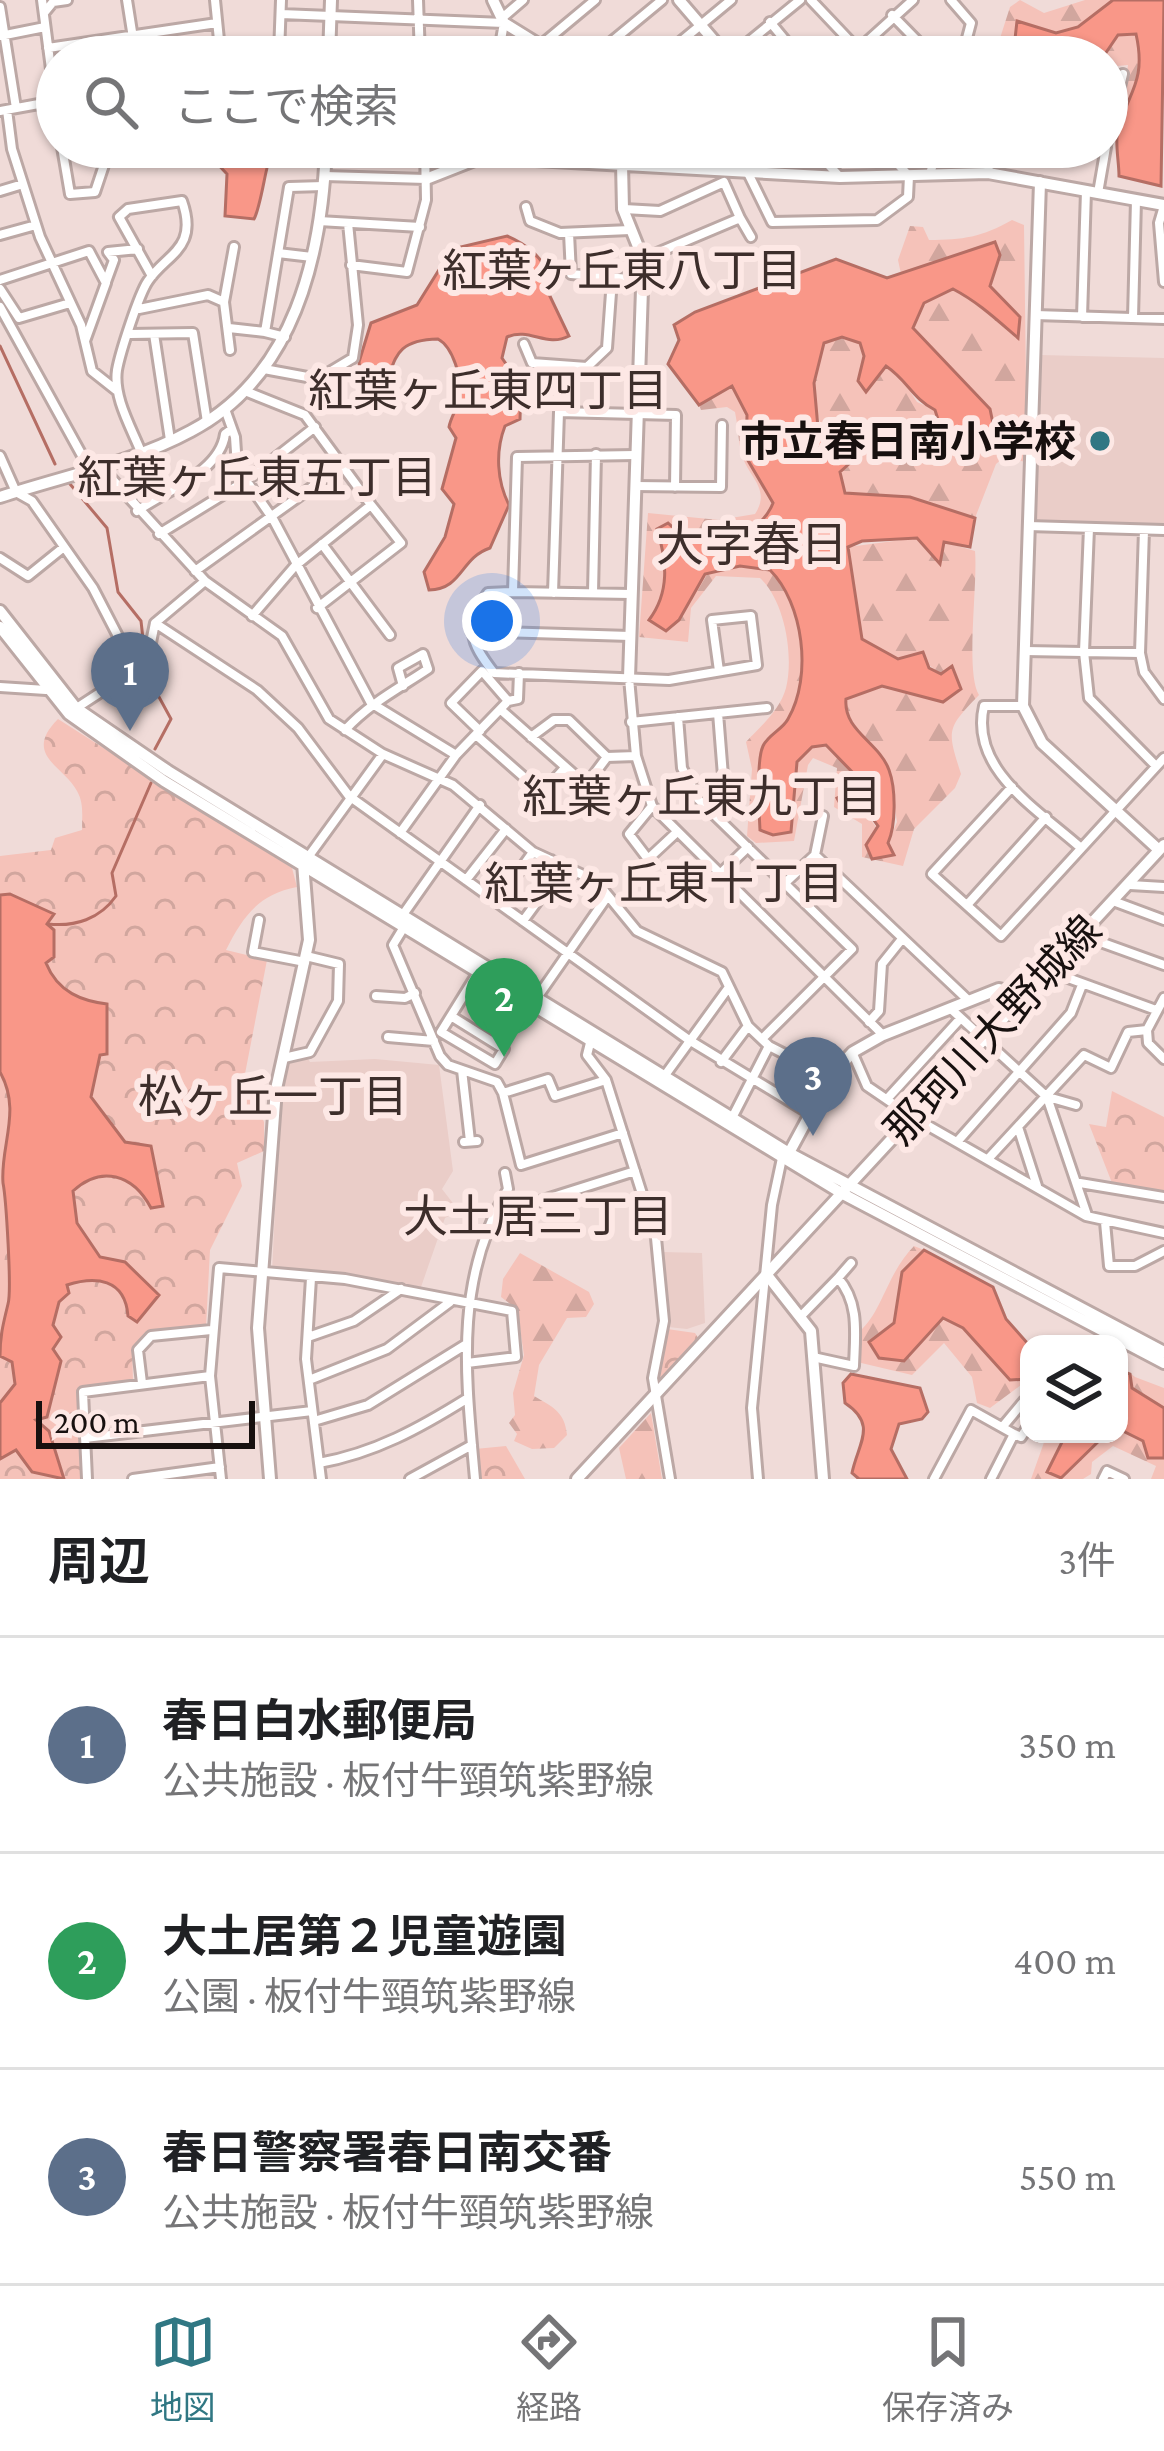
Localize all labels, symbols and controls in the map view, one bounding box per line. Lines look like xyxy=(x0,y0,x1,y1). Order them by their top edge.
search box xyxy=(36,36,1128,168)
icon: search xyxy=(78,69,144,135)
text: ここで検索 xyxy=(174,82,399,132)
district label: 紅葉ヶ丘東八丁目 xyxy=(442,246,802,296)
district label: 紅葉ヶ丘東四丁目 xyxy=(308,366,668,416)
place label: 市立春日南小学校 xyxy=(740,418,1076,465)
marker: 市立春日南小学校 xyxy=(1087,428,1113,454)
district label: 紅葉ヶ丘東五丁目 xyxy=(77,453,437,503)
district label: 大字春日 xyxy=(656,518,848,571)
your location xyxy=(462,591,522,651)
pin: 1 xyxy=(91,632,169,731)
district label: 紅葉ヶ丘東九丁目 xyxy=(522,772,882,822)
district label: 紅葉ヶ丘東十丁目 xyxy=(484,859,844,909)
street label: 那珂川大野城線 xyxy=(876,906,1110,1154)
pin: 2 xyxy=(465,958,543,1057)
pin: 3 xyxy=(774,1037,852,1136)
district label: 松ヶ丘一丁目 xyxy=(138,1072,408,1122)
district label: 大土居三丁目 xyxy=(403,1192,673,1242)
map controls xyxy=(1020,1335,1128,1443)
button: layers xyxy=(1020,1335,1128,1443)
scale bar xyxy=(36,1395,255,1448)
text: 200 m xyxy=(54,1403,140,1440)
text: 周辺 xyxy=(48,1533,150,1590)
text: 3件 xyxy=(1058,1539,1116,1582)
text: 春日白水郵便局 xyxy=(162,1696,477,1746)
text: 1 xyxy=(80,1723,94,1766)
text: 350 m xyxy=(1018,1723,1116,1766)
text: 公共施設 · 板付牛頸筑紫野線 xyxy=(162,1759,654,1802)
text: 大土居第２児童遊園 xyxy=(162,1912,567,1962)
text: 2 xyxy=(77,1939,97,1982)
text: 400 m xyxy=(1013,1939,1116,1982)
text: 公園 · 板付牛頸筑紫野線 xyxy=(162,1975,576,2018)
text: 春日警察署春日南交番 xyxy=(162,2128,612,2178)
text: 3 xyxy=(77,2155,97,2198)
text: 550 m xyxy=(1019,2155,1116,2198)
text: 公共施設 · 板付牛頸筑紫野線 xyxy=(162,2191,654,2234)
tab: 地図 xyxy=(150,2309,216,2429)
tab: 経路 xyxy=(516,2309,582,2429)
tab: 保存済み xyxy=(882,2309,1014,2429)

